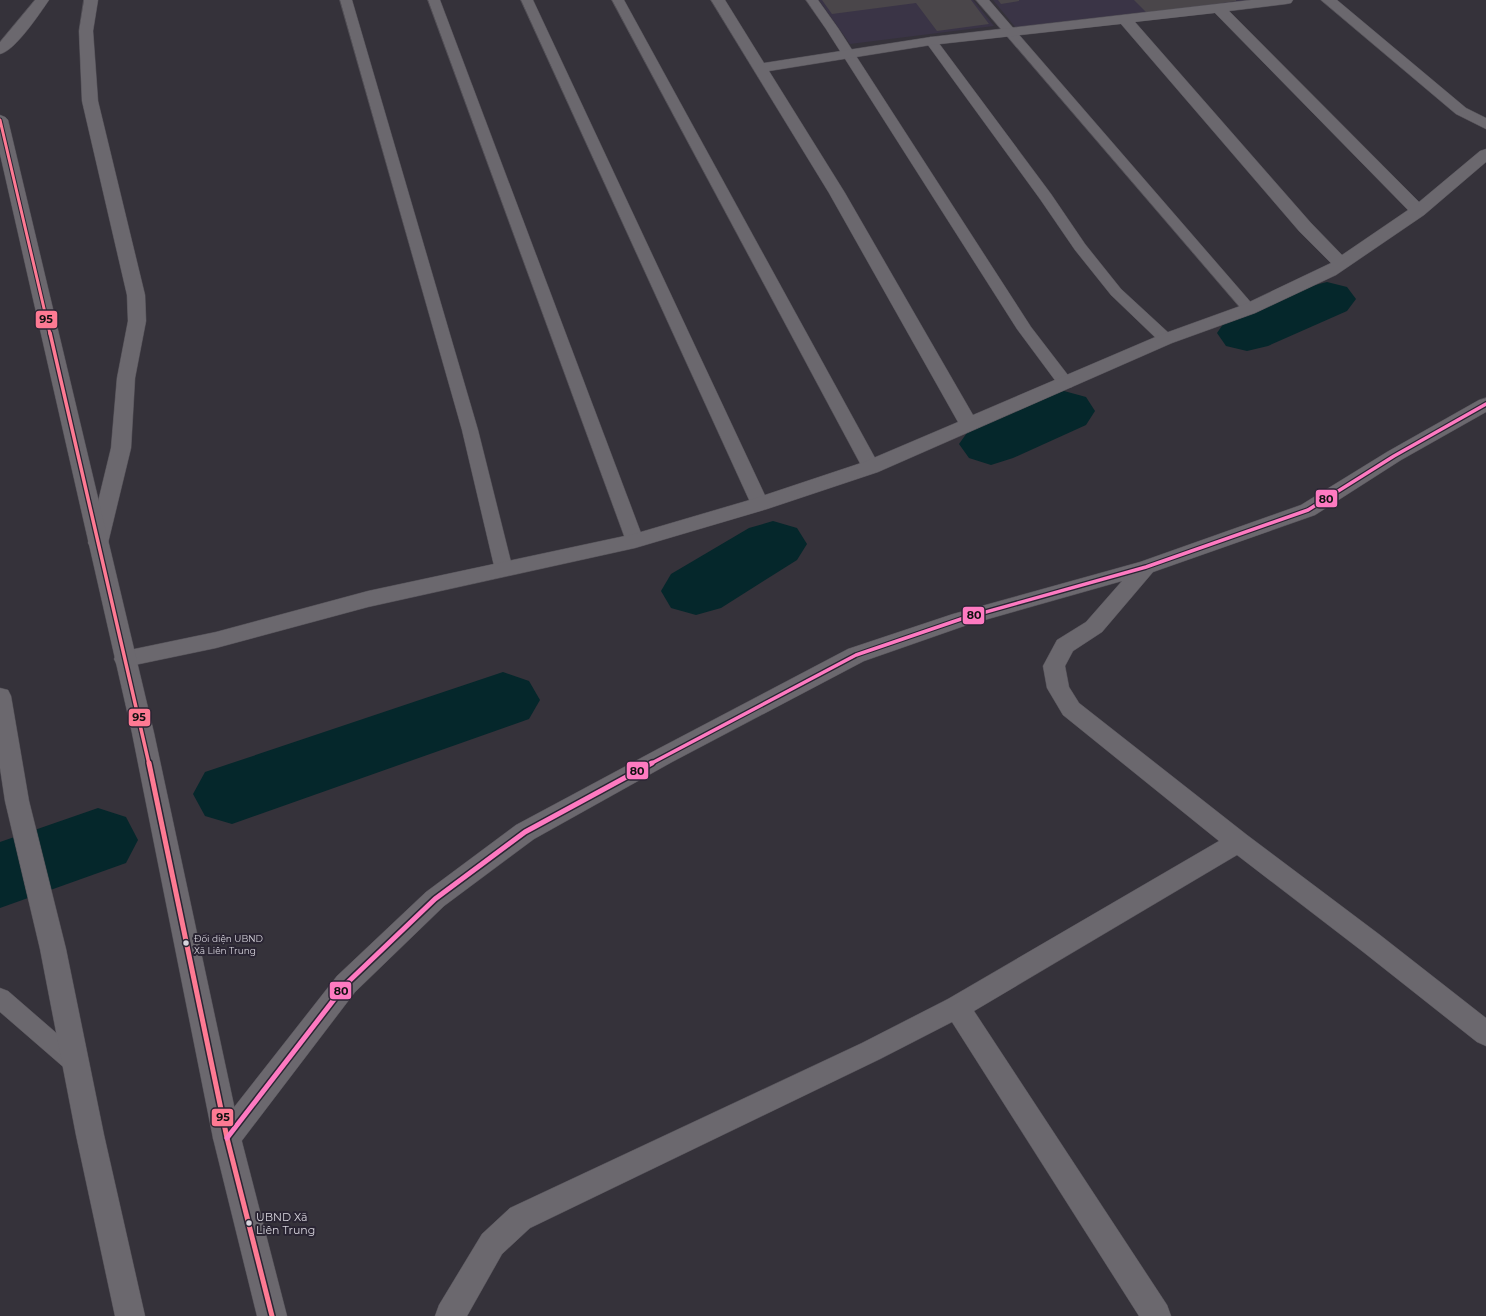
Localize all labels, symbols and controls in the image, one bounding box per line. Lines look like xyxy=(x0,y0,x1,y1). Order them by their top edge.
line badge: 95 xyxy=(35,310,58,329)
text: 95 xyxy=(39,312,53,326)
line badge: 80 xyxy=(1315,489,1338,508)
text: 80 xyxy=(1319,492,1334,506)
line badge: 80 xyxy=(962,606,985,625)
text: 80 xyxy=(967,608,982,622)
line badge: 95 xyxy=(128,708,151,727)
text: 95 xyxy=(132,710,146,724)
line badge: 80 xyxy=(626,761,649,780)
text: 80 xyxy=(630,764,645,778)
place label: Đối diện UBND Xã Liên Trung xyxy=(194,933,263,956)
marker: Đối diện UBND Xã Liên Trung xyxy=(181,938,191,948)
line badge: 80 xyxy=(329,981,352,1000)
text: 80 xyxy=(334,984,349,998)
line badge: 95 xyxy=(211,1108,234,1127)
text: 95 xyxy=(216,1110,230,1124)
place label: UBND Xã Liên Trung xyxy=(256,1210,315,1237)
marker: UBND Xã Liên Trung xyxy=(244,1218,254,1228)

